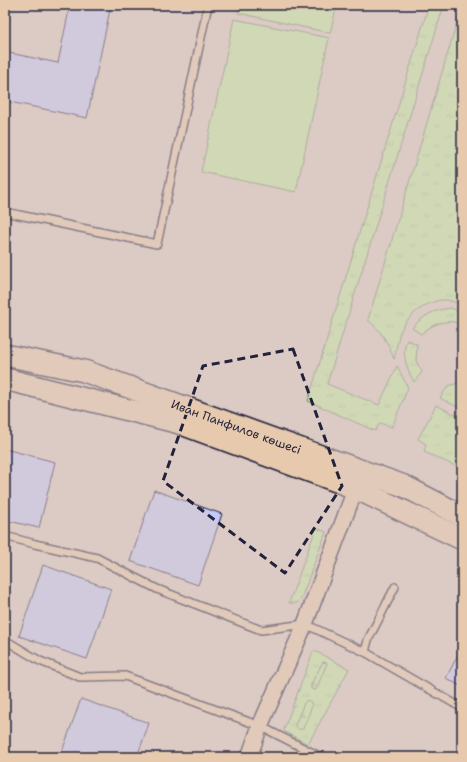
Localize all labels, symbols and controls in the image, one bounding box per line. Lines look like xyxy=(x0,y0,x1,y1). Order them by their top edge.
street label: Иван Панфилов көшесі xyxy=(169,396,303,458)

